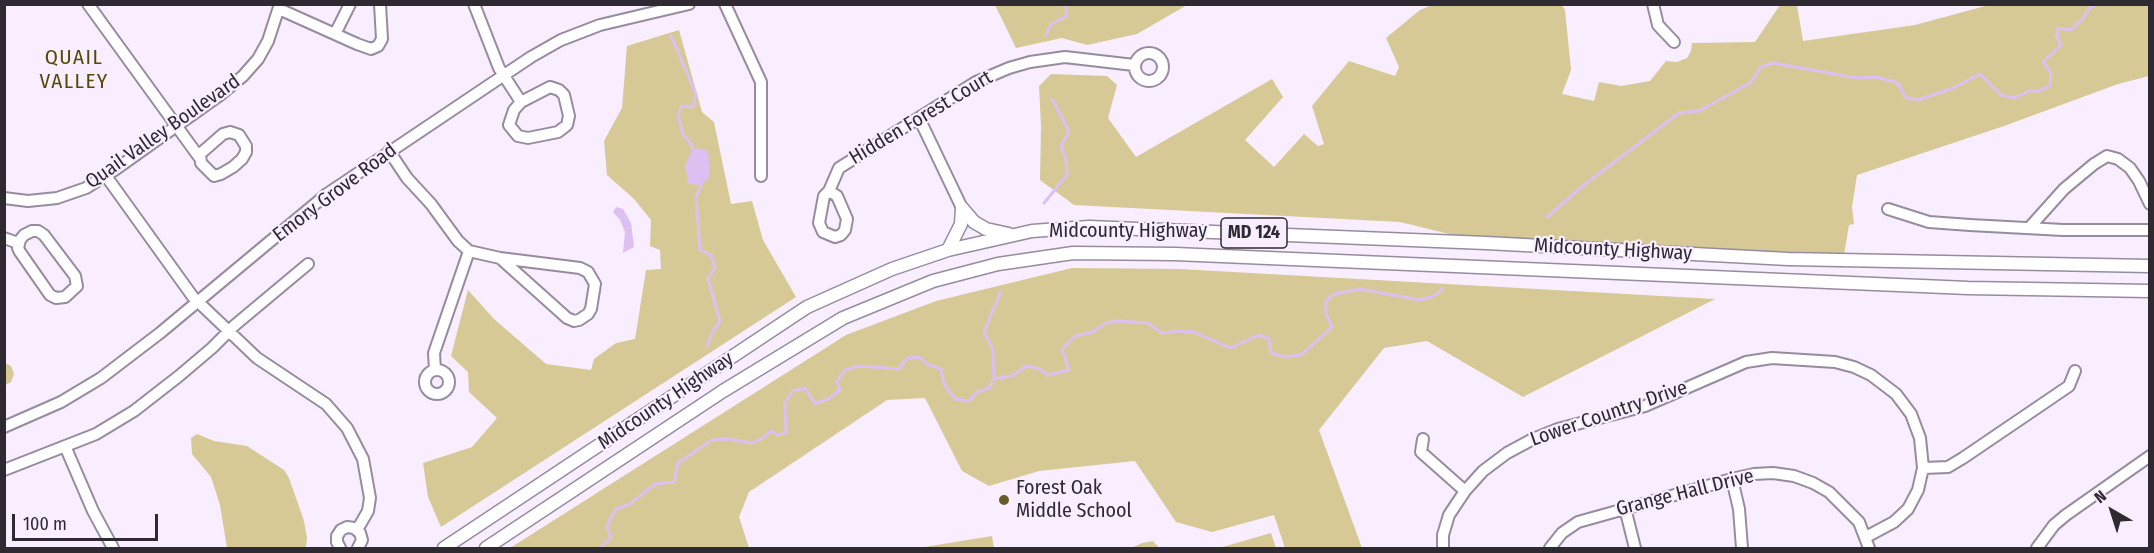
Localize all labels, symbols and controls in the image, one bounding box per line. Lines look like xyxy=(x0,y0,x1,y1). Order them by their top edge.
district label: QUAIL VALLEY xyxy=(39,45,109,95)
street label: Hidden Forest Court xyxy=(845,66,997,170)
street label: Quail Valley Boulevard xyxy=(81,70,245,194)
street label: Emory Grove Road xyxy=(268,139,402,247)
road number: MD 124 xyxy=(1221,218,1287,248)
street label: Midcounty Highway xyxy=(1049,219,1207,243)
street label: Midcounty Highway xyxy=(1533,234,1693,266)
street label: Midcounty Highway xyxy=(594,347,738,455)
street label: Lower Country Drive xyxy=(1527,376,1691,452)
street label: Grange Hall Drive xyxy=(1614,464,1756,522)
place label: Forest Oak Middle School xyxy=(1016,476,1132,523)
north arrow xyxy=(2082,481,2142,541)
text: N xyxy=(2091,486,2110,507)
marker: Forest Oak Middle School xyxy=(997,493,1011,507)
scale bar xyxy=(15,502,160,540)
text: 100 m xyxy=(23,513,67,535)

